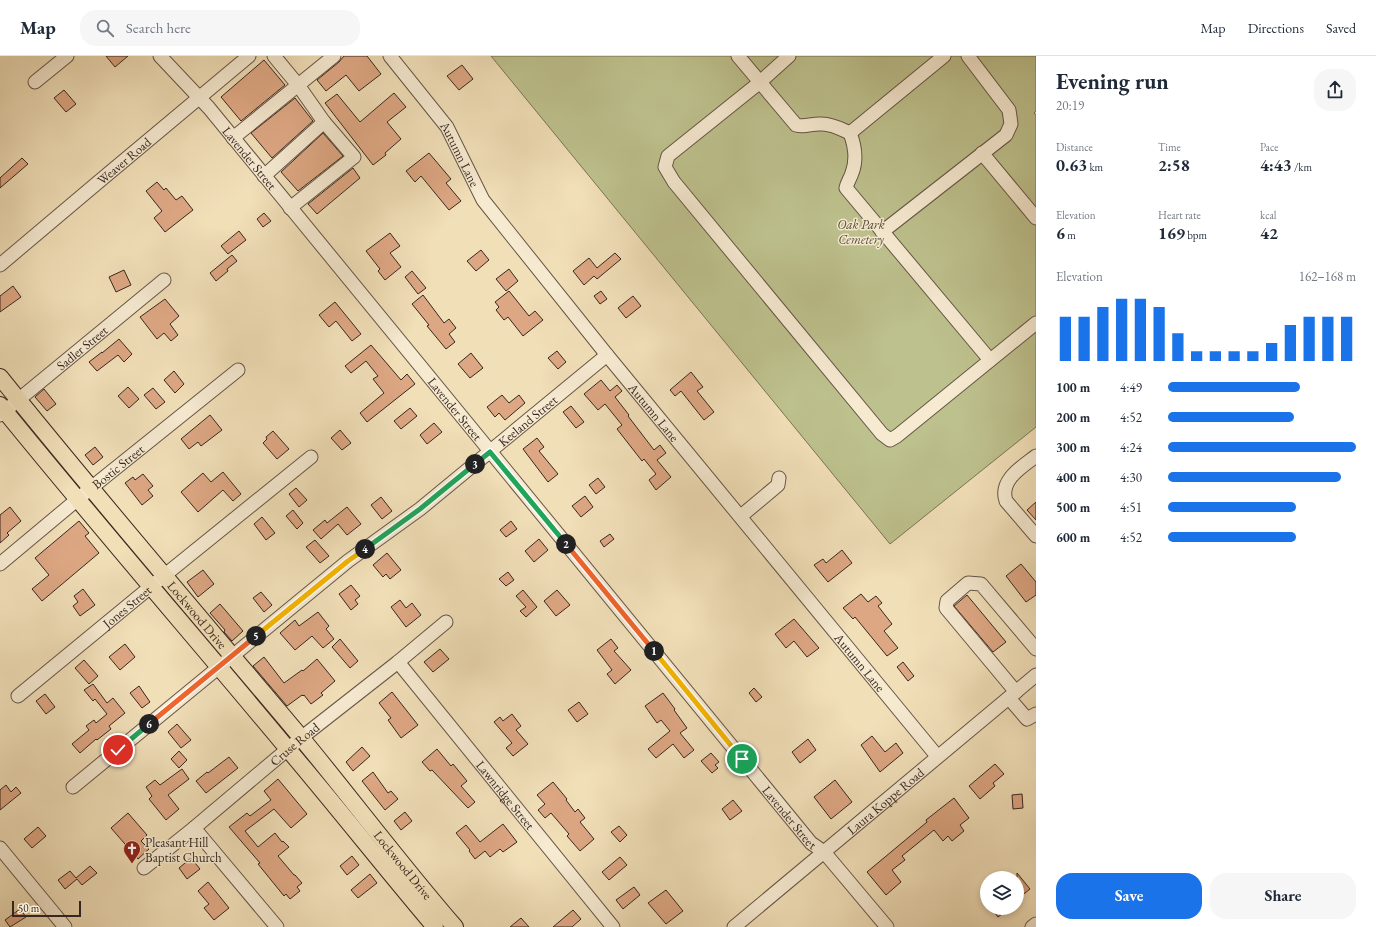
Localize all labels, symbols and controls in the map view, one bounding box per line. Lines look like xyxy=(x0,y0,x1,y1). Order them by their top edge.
search box xyxy=(80,10,360,46)
text: Map xyxy=(20,15,56,40)
icon: search xyxy=(94,17,116,39)
text: Search here xyxy=(126,18,191,37)
text: Map xyxy=(1200,19,1226,37)
text: Directions xyxy=(1248,19,1304,37)
text: Saved xyxy=(1326,19,1356,37)
text: Evening run xyxy=(1056,67,1169,96)
button: share xyxy=(1314,69,1356,111)
text: 20:19 xyxy=(1056,97,1084,114)
street label: Autumn Lane xyxy=(436,117,484,190)
street label: Lavender Street xyxy=(219,123,281,193)
street label: Weaver Road xyxy=(93,133,155,188)
text: Distance xyxy=(1056,140,1093,154)
text: Time xyxy=(1158,140,1181,154)
text: Pace xyxy=(1260,140,1278,154)
text: 0.63 xyxy=(1056,154,1087,176)
text: 2:58 xyxy=(1158,154,1190,176)
text: 4:43 xyxy=(1260,154,1292,176)
text: km xyxy=(1087,160,1103,174)
text: /km xyxy=(1292,160,1312,174)
text: Elevation xyxy=(1056,208,1096,222)
text: Heart rate xyxy=(1158,208,1201,222)
text: kcal xyxy=(1260,208,1277,222)
park label: Oak Park Cemetery xyxy=(837,216,885,248)
text: 6 xyxy=(1056,222,1065,244)
text: 169 xyxy=(1158,222,1185,244)
text: 42 xyxy=(1260,222,1278,244)
text: m xyxy=(1065,228,1076,242)
text: bpm xyxy=(1185,228,1207,242)
text: Elevation xyxy=(1056,268,1103,285)
text: 162–168 m xyxy=(1299,268,1356,285)
street label: Sadler Street xyxy=(53,322,111,374)
street label: Lavender Street xyxy=(424,373,486,444)
street label: Autumn Lane xyxy=(624,379,683,445)
text: 100 m xyxy=(1056,379,1090,396)
text: 4:49 xyxy=(1120,379,1142,396)
street label: Keeland Street xyxy=(494,391,561,450)
text: 200 m xyxy=(1056,409,1090,426)
text: 4:52 xyxy=(1120,409,1142,426)
text: 300 m xyxy=(1056,439,1090,456)
text: 4:24 xyxy=(1120,439,1142,456)
street label: Bostic Street xyxy=(88,440,147,493)
pin: 3 xyxy=(465,454,485,474)
text: 3 xyxy=(472,457,478,471)
text: 400 m xyxy=(1056,469,1090,486)
text: 4:30 xyxy=(1120,469,1142,486)
text: 500 m xyxy=(1056,499,1090,516)
text: 4:51 xyxy=(1120,499,1142,516)
text: 600 m xyxy=(1056,529,1090,546)
text: 4:52 xyxy=(1120,529,1142,546)
pin: 2 xyxy=(556,534,576,554)
text: 2 xyxy=(563,537,569,551)
pin: 4 xyxy=(355,539,375,559)
text: 4 xyxy=(362,542,368,556)
street label: Lockwood Drive xyxy=(164,577,231,652)
street label: Jones Street xyxy=(98,581,155,632)
pin: 5 xyxy=(246,626,266,646)
text: 5 xyxy=(253,629,259,643)
street label: Autumn Lane xyxy=(830,629,889,695)
pin: 1 xyxy=(644,641,664,661)
text: 1 xyxy=(651,644,657,658)
pin: 6 xyxy=(139,714,159,734)
text: 6 xyxy=(146,717,152,731)
street label: Cruse Road xyxy=(266,718,323,769)
pin xyxy=(101,733,135,767)
icon: check xyxy=(107,739,129,761)
pin xyxy=(725,742,759,776)
icon: arrive xyxy=(731,748,753,770)
street label: Lawnridge Street xyxy=(473,757,539,833)
street label: Laura Koppe Road xyxy=(843,763,928,838)
street label: Lavender Street xyxy=(759,782,820,853)
street label: Lockwood Drive xyxy=(370,827,436,903)
place label: Pleasant Hill Baptist Church xyxy=(145,834,222,866)
church icon: Pleasant Hill Baptist Church xyxy=(122,839,142,864)
map controls xyxy=(980,871,1024,915)
button: layers xyxy=(980,871,1024,915)
button: Save xyxy=(1056,873,1202,919)
button: Share xyxy=(1210,873,1356,919)
scale bar xyxy=(12,899,81,918)
text: 50 m xyxy=(18,901,39,915)

